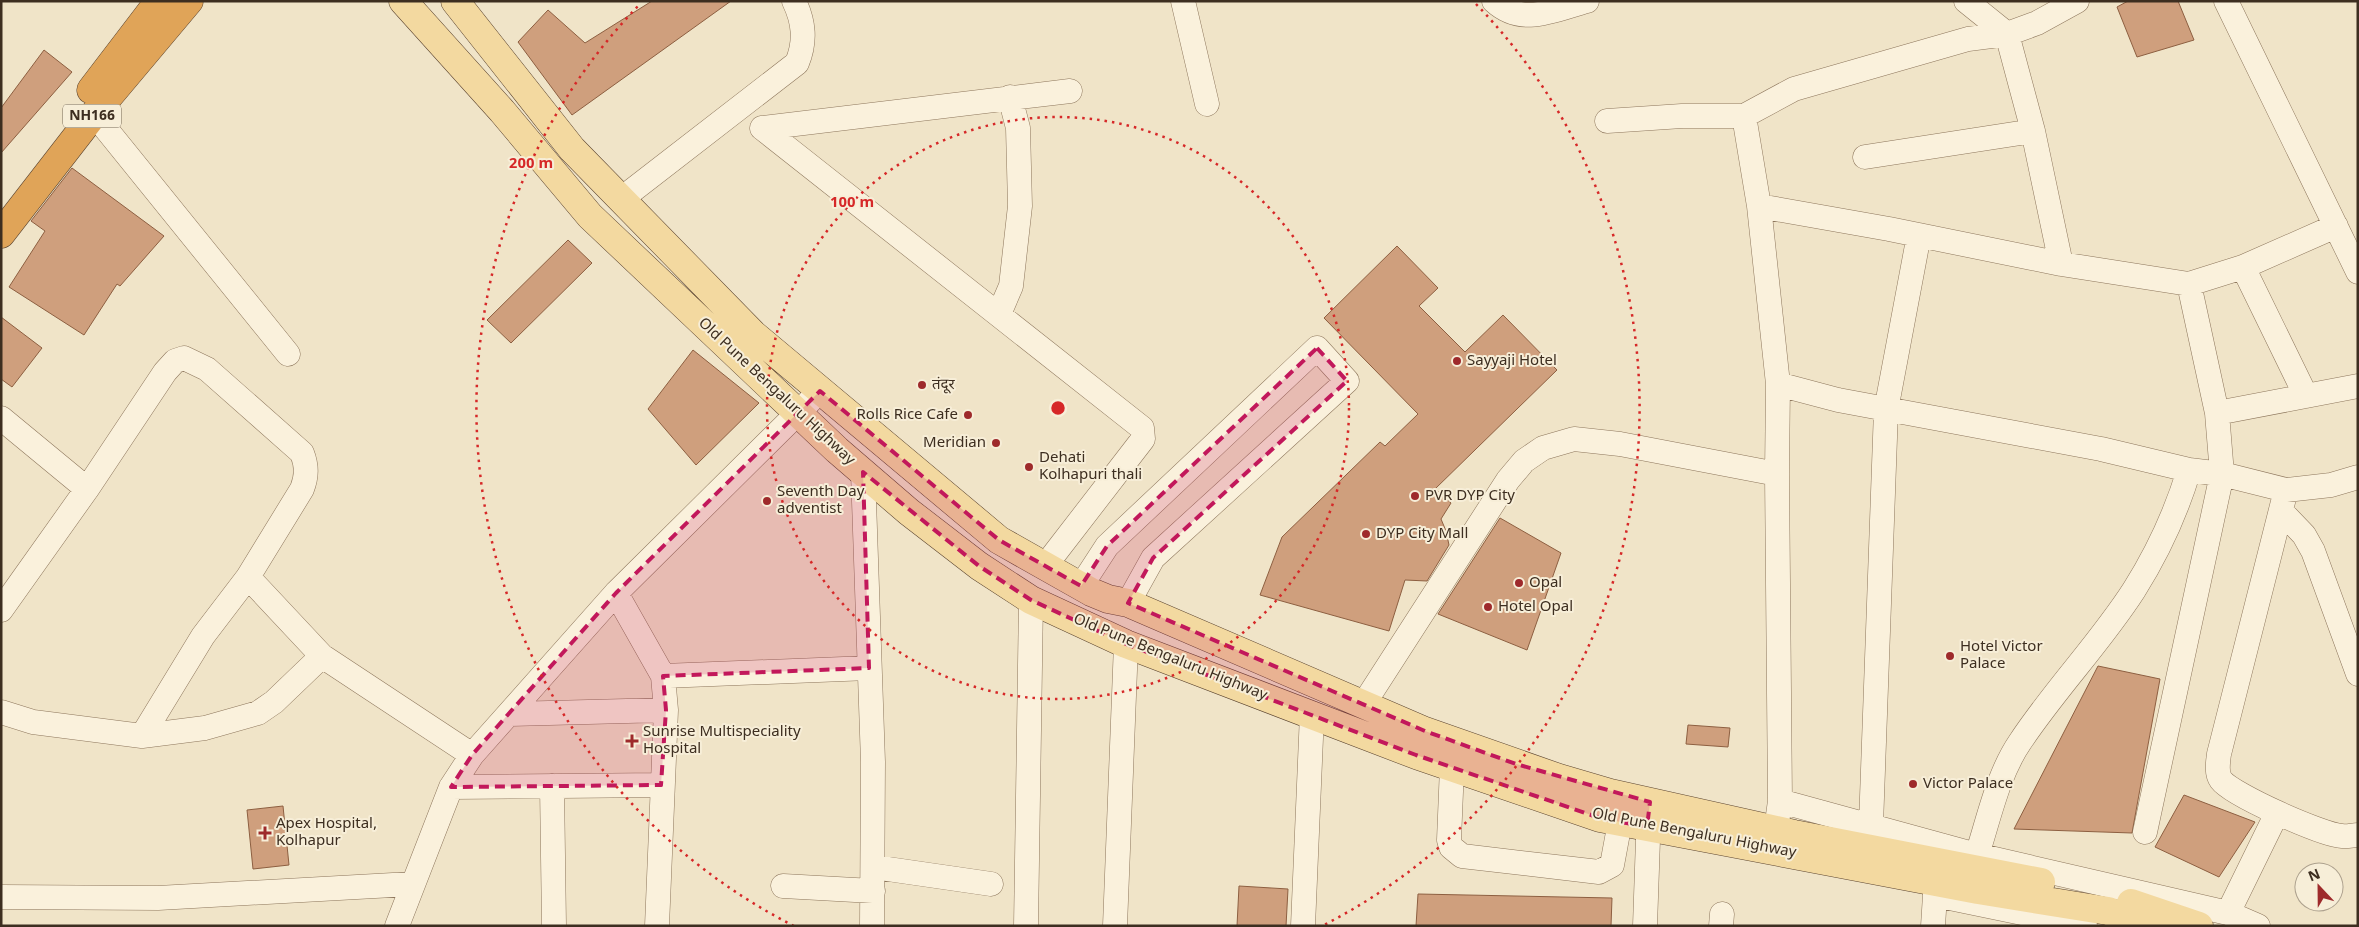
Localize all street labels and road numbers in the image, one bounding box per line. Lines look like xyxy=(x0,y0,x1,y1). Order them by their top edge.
road number: NH166 xyxy=(63,104,121,128)
street label: Old Pune Bengaluru Highway xyxy=(694,314,859,470)
street label: Old Pune Bengaluru Highway xyxy=(1070,610,1270,706)
street label: Old Pune Bengaluru Highway xyxy=(1590,805,1798,863)

